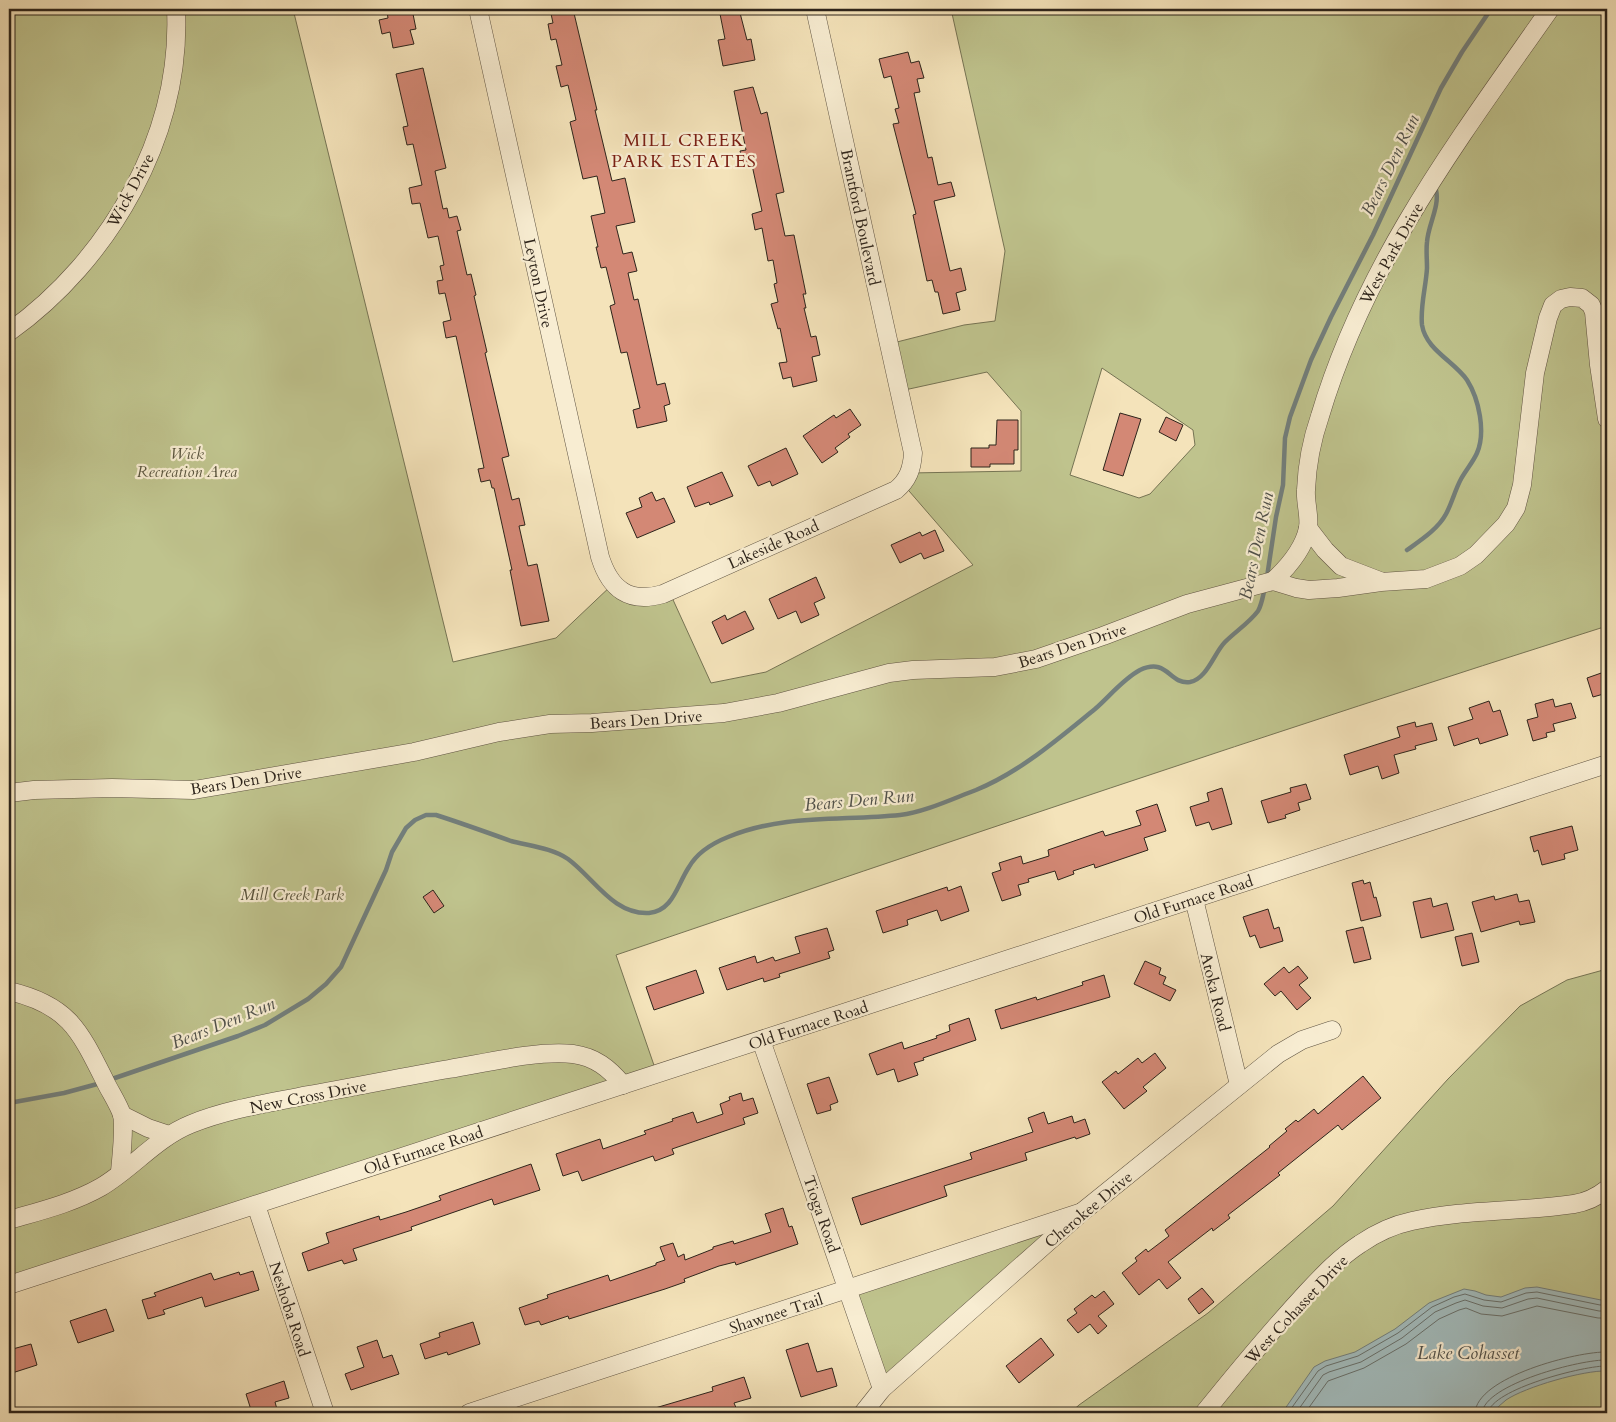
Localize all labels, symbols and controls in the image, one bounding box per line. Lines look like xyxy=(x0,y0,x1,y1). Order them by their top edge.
water label: Bears Den Run xyxy=(1355,110,1426,220)
district label: MILL CREEK PARK ESTATES xyxy=(611,128,757,174)
street label: Brantford Boulevard xyxy=(835,147,885,288)
street label: Wick Drive xyxy=(102,150,160,232)
street label: West Park Drive xyxy=(1354,199,1429,309)
street label: Leyton Drive xyxy=(518,236,558,330)
park label: Wick Recreation Area xyxy=(137,443,237,483)
water label: Bears Den Run xyxy=(1233,490,1280,602)
street label: Lakeside Road xyxy=(724,515,823,575)
street label: Bears Den Drive xyxy=(1015,618,1129,674)
street label: Bears Den Drive xyxy=(589,705,703,735)
street label: Bears Den Drive xyxy=(189,761,304,801)
water label: Bears Den Run xyxy=(803,783,915,818)
street label: Old Furnace Road xyxy=(1131,870,1256,930)
park label: Mill Creek Park xyxy=(240,884,344,906)
street label: Atoka Road xyxy=(1195,951,1235,1034)
water label: Bears Den Run xyxy=(168,991,279,1056)
street label: Old Furnace Road xyxy=(746,996,871,1056)
street label: New Cross Drive xyxy=(248,1075,368,1119)
street label: Old Furnace Road xyxy=(361,1121,486,1181)
street label: Cherokee Drive xyxy=(1040,1166,1137,1253)
street label: Tioga Road xyxy=(798,1173,845,1256)
street label: West Cohasset Drive xyxy=(1240,1250,1353,1370)
street label: Neshoba Road xyxy=(263,1259,315,1360)
street label: Shawnee Trail xyxy=(727,1288,826,1339)
water label: Lake Cohasset xyxy=(1417,1341,1520,1366)

